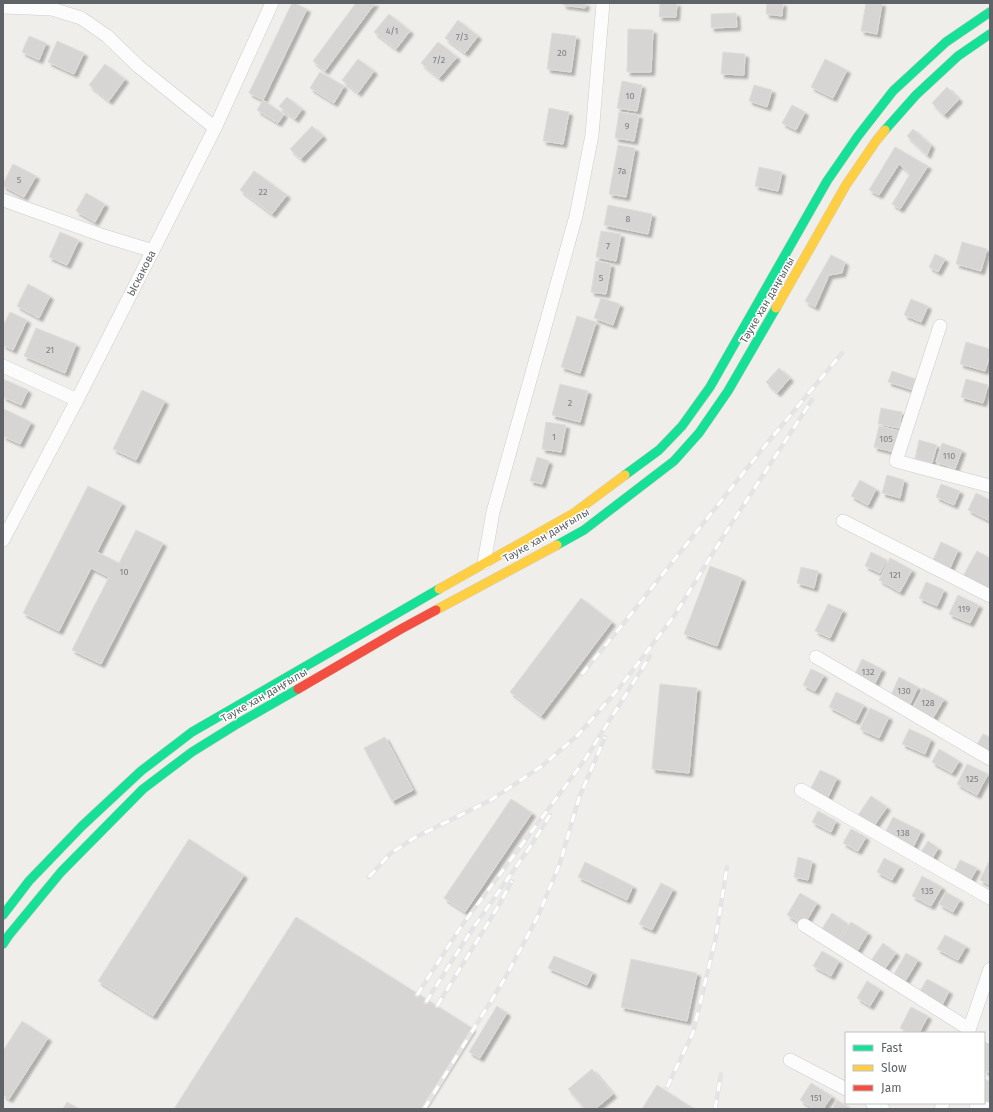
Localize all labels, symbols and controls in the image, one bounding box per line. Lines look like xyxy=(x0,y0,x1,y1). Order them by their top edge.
house number: 4/1 xyxy=(386,26,398,36)
house number: 7/3 xyxy=(456,32,468,42)
house number: 20 xyxy=(557,48,567,58)
house number: 7/2 xyxy=(433,55,445,65)
house number: 10 xyxy=(626,91,634,101)
house number: 9 xyxy=(625,121,630,131)
house number: 7а xyxy=(618,166,626,176)
house number: 5 xyxy=(17,175,22,185)
house number: 22 xyxy=(259,187,267,197)
house number: 8 xyxy=(626,214,631,224)
house number: 7 xyxy=(606,241,610,251)
street label: Ыскакова xyxy=(124,248,159,298)
street label: Тәуке хан даңғылы xyxy=(737,255,797,346)
house number: 5 xyxy=(599,273,604,283)
house number: 21 xyxy=(46,345,54,355)
house number: 2 xyxy=(568,398,572,408)
house number: 1 xyxy=(552,432,556,442)
house number: 105 xyxy=(879,434,893,444)
house number: 110 xyxy=(943,451,955,461)
street label: Тәуке хан даңғылы xyxy=(501,505,592,565)
house number: 10 xyxy=(120,567,128,577)
house number: 121 xyxy=(889,570,901,580)
house number: 119 xyxy=(958,604,970,614)
street label: Тәуке хан даңғылы xyxy=(219,665,310,725)
house number: 132 xyxy=(862,667,874,677)
house number: 130 xyxy=(897,686,911,696)
house number: 128 xyxy=(921,698,935,708)
house number: 125 xyxy=(966,774,979,784)
house number: 138 xyxy=(896,828,910,838)
house number: 135 xyxy=(921,886,934,896)
legend xyxy=(845,1032,985,1104)
text: Fast xyxy=(881,1041,903,1055)
text: Slow xyxy=(881,1061,907,1075)
text: Jam xyxy=(881,1081,901,1095)
house number: 151 xyxy=(810,1093,822,1103)

